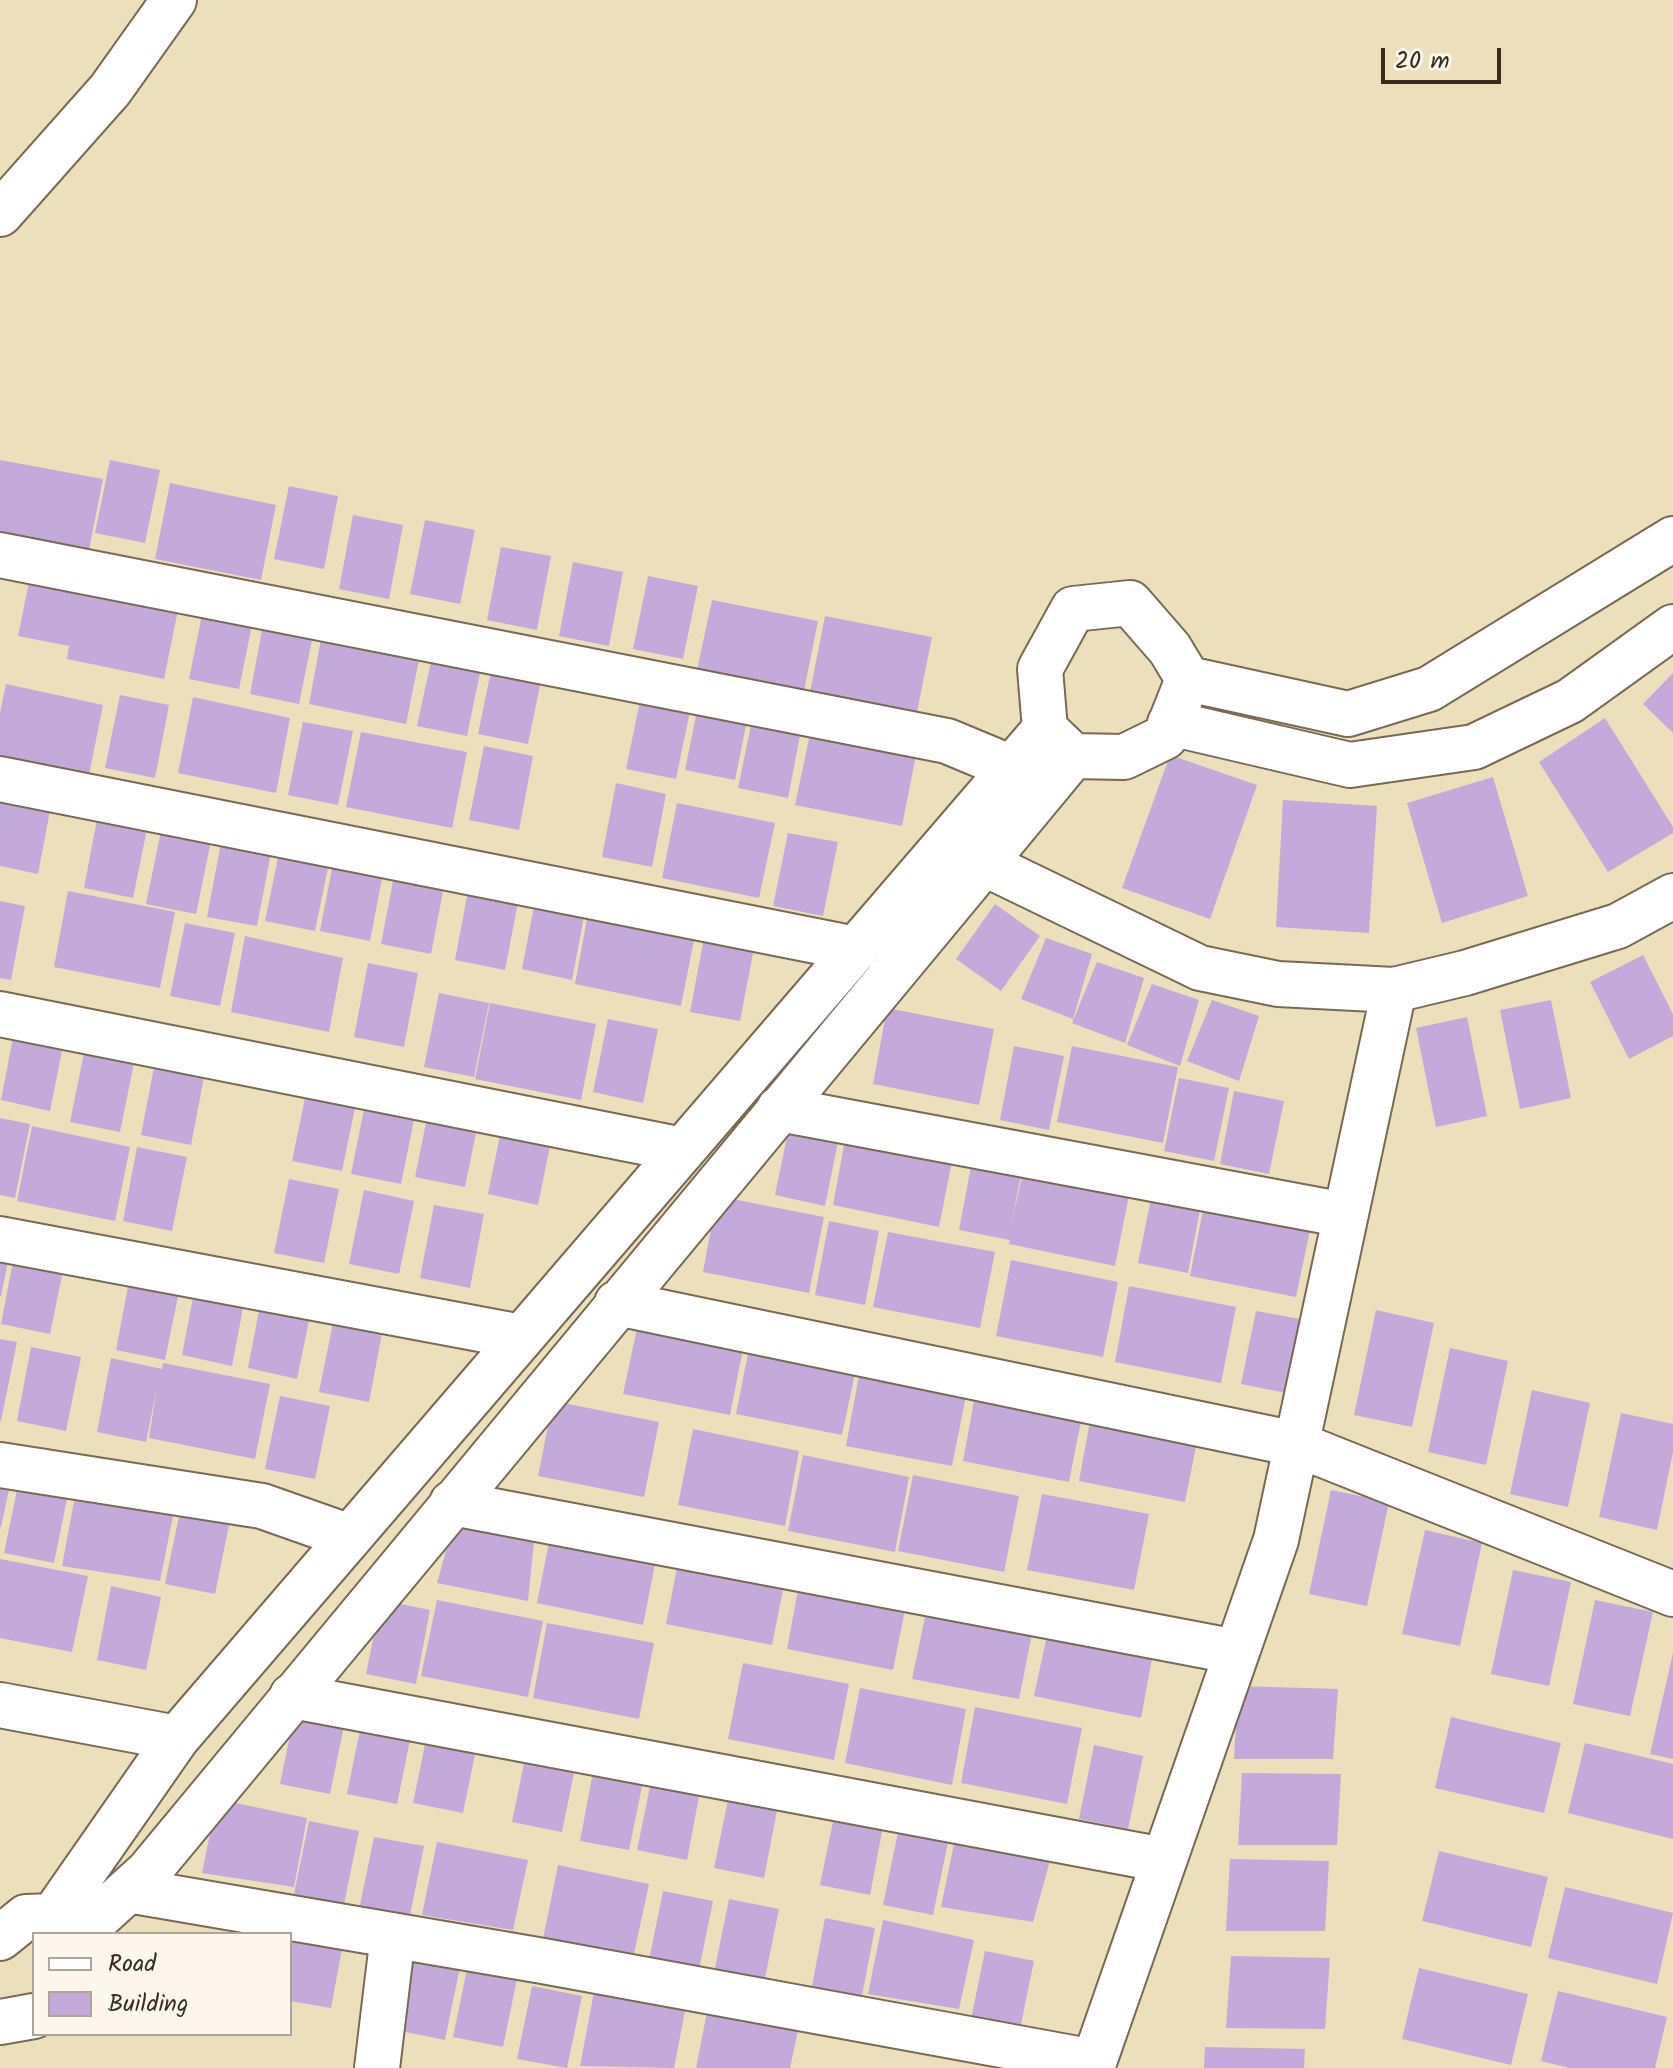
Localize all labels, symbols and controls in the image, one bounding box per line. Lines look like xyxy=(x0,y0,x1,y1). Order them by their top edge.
scale bar xyxy=(1385,32,1505,82)
text: 20 m xyxy=(1395,42,1450,81)
legend xyxy=(32,1932,292,2036)
text: Road xyxy=(108,1945,156,1984)
text: Building xyxy=(108,1985,188,2024)

